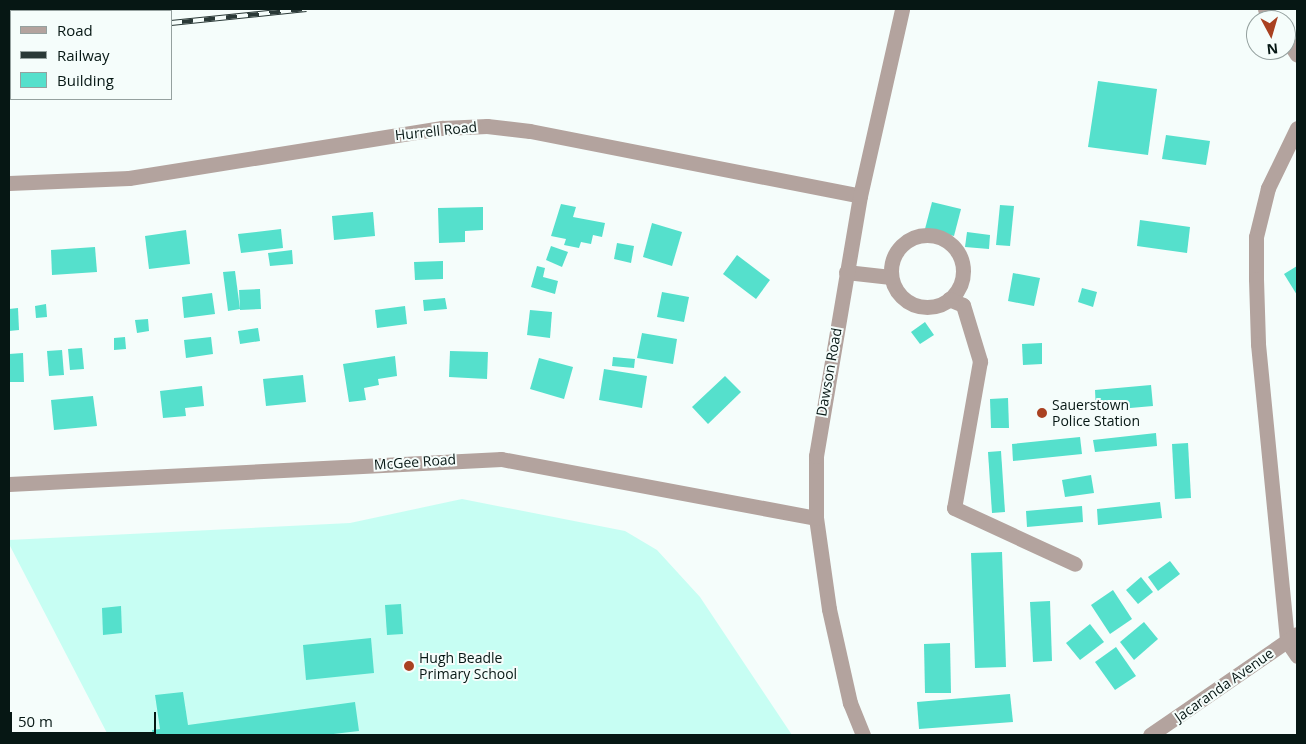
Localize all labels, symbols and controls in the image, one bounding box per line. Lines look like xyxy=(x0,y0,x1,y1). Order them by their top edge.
legend xyxy=(10,10,172,100)
north arrow xyxy=(1246,10,1296,60)
text: Road xyxy=(57,20,93,40)
text: N xyxy=(1266,39,1279,59)
text: Railway xyxy=(57,45,110,65)
text: Building xyxy=(57,70,114,90)
street label: Hurrell Road xyxy=(394,118,478,144)
street label: Dawson Road xyxy=(813,326,845,418)
place label: Sauerstown Police Station xyxy=(1052,397,1140,430)
marker: Sauerstown Police Station xyxy=(1036,407,1048,419)
street label: McGee Road xyxy=(373,451,457,473)
street label: Jacaranda Avenue xyxy=(1171,645,1277,725)
place label: Hugh Beadle Primary School xyxy=(419,650,517,682)
marker: Hugh Beadle Primary School xyxy=(403,660,415,672)
scale bar xyxy=(12,702,159,734)
text: 50 m xyxy=(18,711,53,731)

